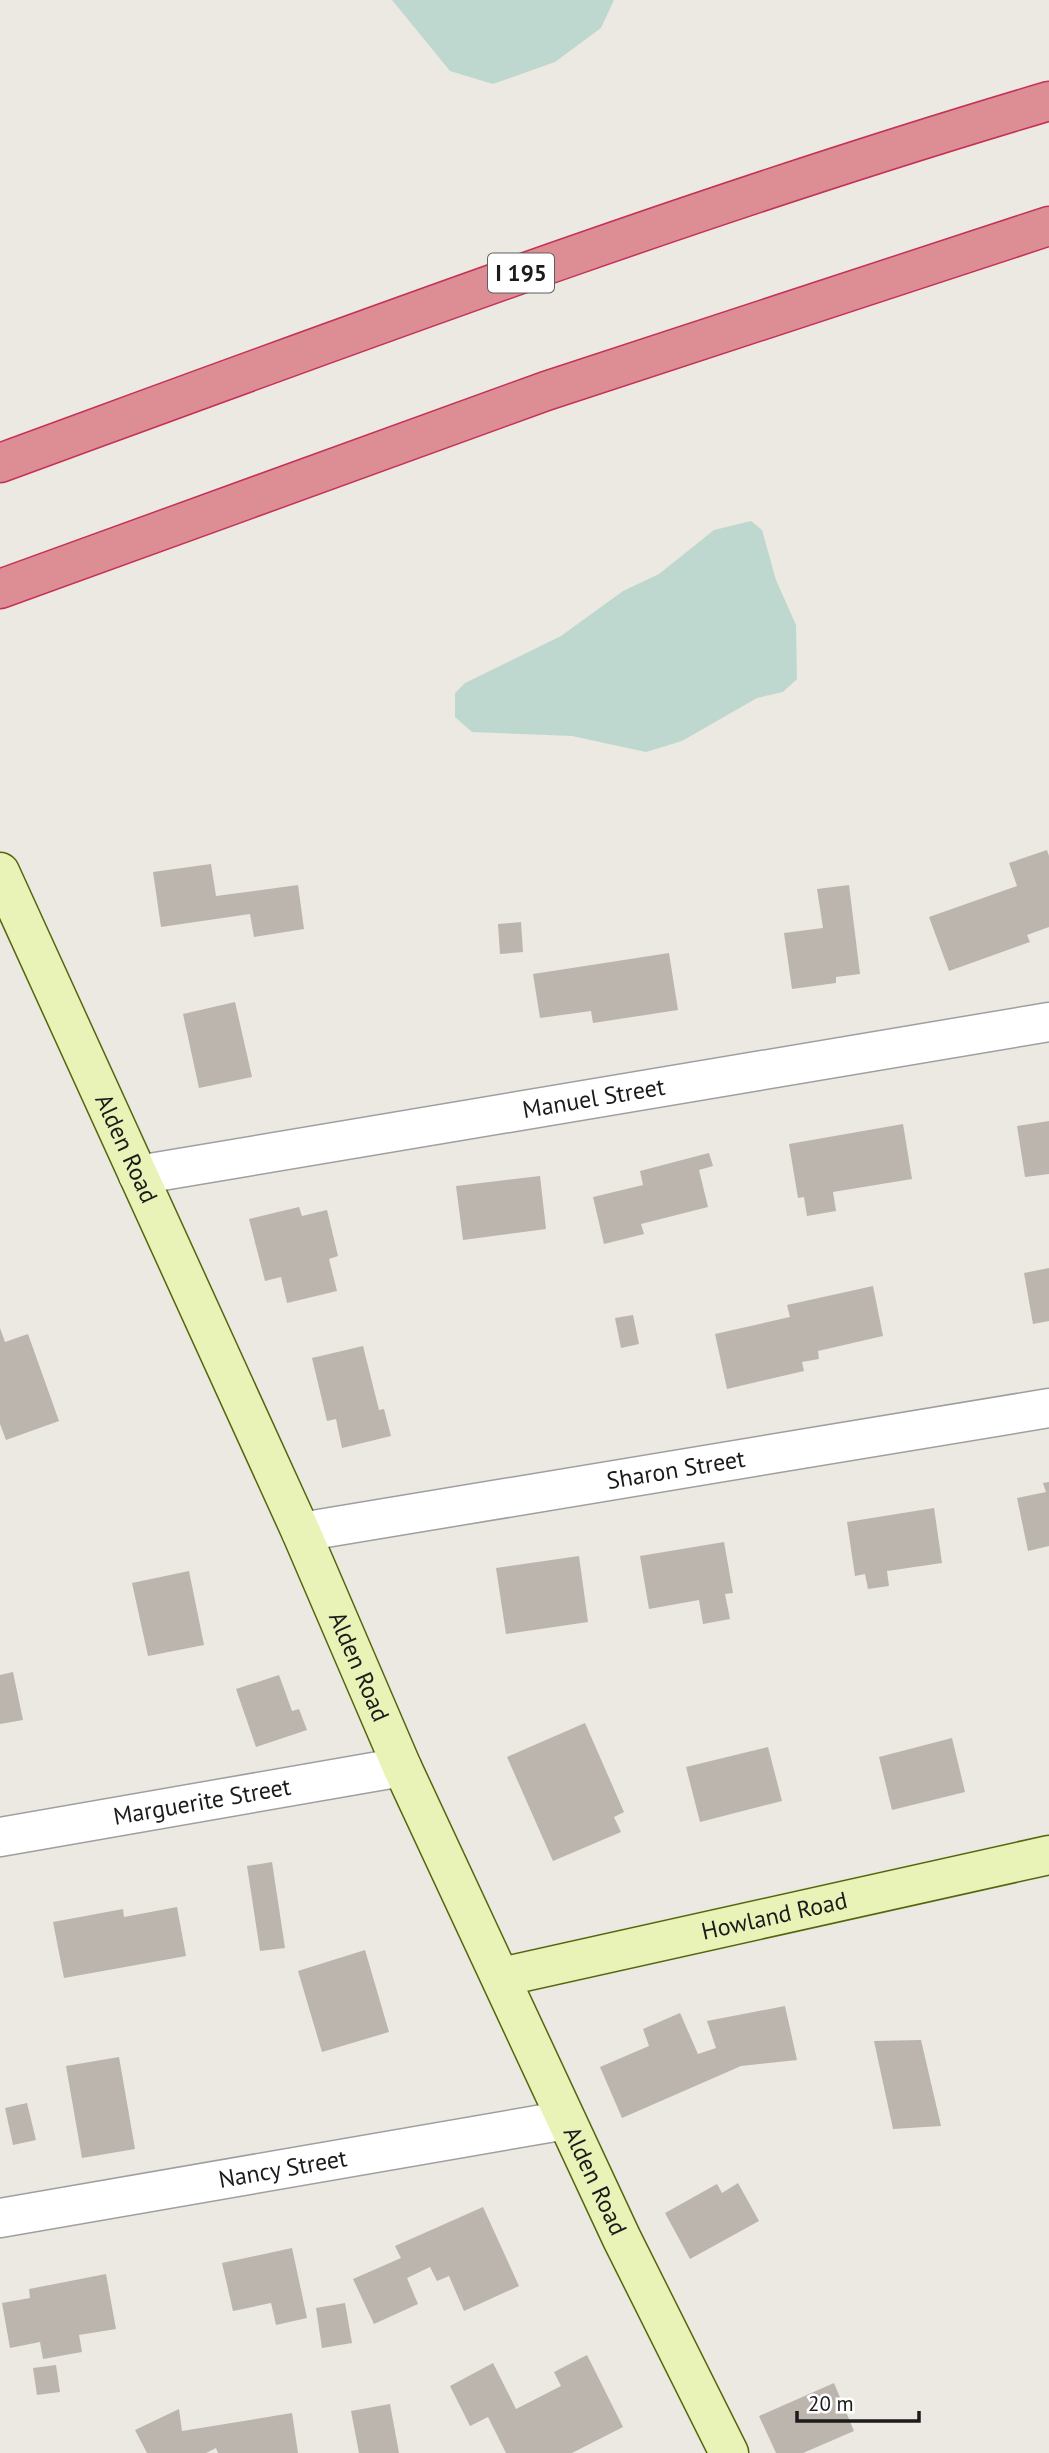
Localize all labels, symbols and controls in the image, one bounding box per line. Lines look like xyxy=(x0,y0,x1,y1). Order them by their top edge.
road number: I 195 xyxy=(488,254,554,292)
street label: Manuel Street xyxy=(520,1071,667,1125)
street label: Alden Road xyxy=(88,1089,165,1208)
street label: Sharon Street xyxy=(604,1443,747,1496)
street label: Alden Road xyxy=(322,1607,397,1726)
street label: Marguerite Street xyxy=(111,1771,293,1832)
street label: Howland Road xyxy=(698,1884,850,1947)
street label: Alden Road xyxy=(557,2121,634,2240)
street label: Nancy Street xyxy=(216,2142,349,2195)
scale bar xyxy=(797,2380,920,2424)
text: 20 m xyxy=(808,2390,854,2417)

